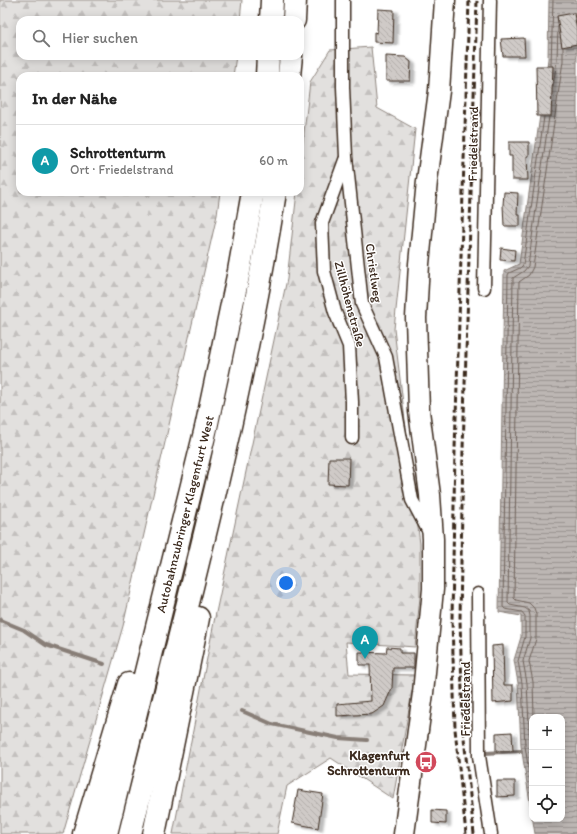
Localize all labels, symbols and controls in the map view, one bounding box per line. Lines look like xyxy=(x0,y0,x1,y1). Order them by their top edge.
search box xyxy=(16,16,304,60)
icon: search xyxy=(30,27,52,49)
text: Hier suchen xyxy=(62,29,138,47)
text: In der Nähe xyxy=(32,88,117,108)
street label: Friedelstrand xyxy=(465,106,481,182)
text: Schrottenturm xyxy=(70,144,166,162)
text: A xyxy=(41,153,49,168)
text: 60 m xyxy=(259,153,288,168)
text: Ort · Friedelstrand xyxy=(70,162,173,177)
street label: Christlweg xyxy=(362,242,386,304)
street label: Zillhöhenstraße xyxy=(331,259,369,349)
street label: Autobahnzubringer Klagenfurt West xyxy=(153,414,217,614)
your location xyxy=(276,573,296,593)
pin: A xyxy=(352,626,378,659)
street label: Friedelstrand xyxy=(458,661,473,737)
map controls xyxy=(529,714,565,822)
button: + xyxy=(529,714,565,750)
place label: Klagenfurt Schrottenturm xyxy=(327,748,410,778)
bus stop icon: Klagenfurt Schrottenturm xyxy=(413,749,439,775)
button: − xyxy=(529,750,565,786)
button: locate xyxy=(529,786,565,822)

